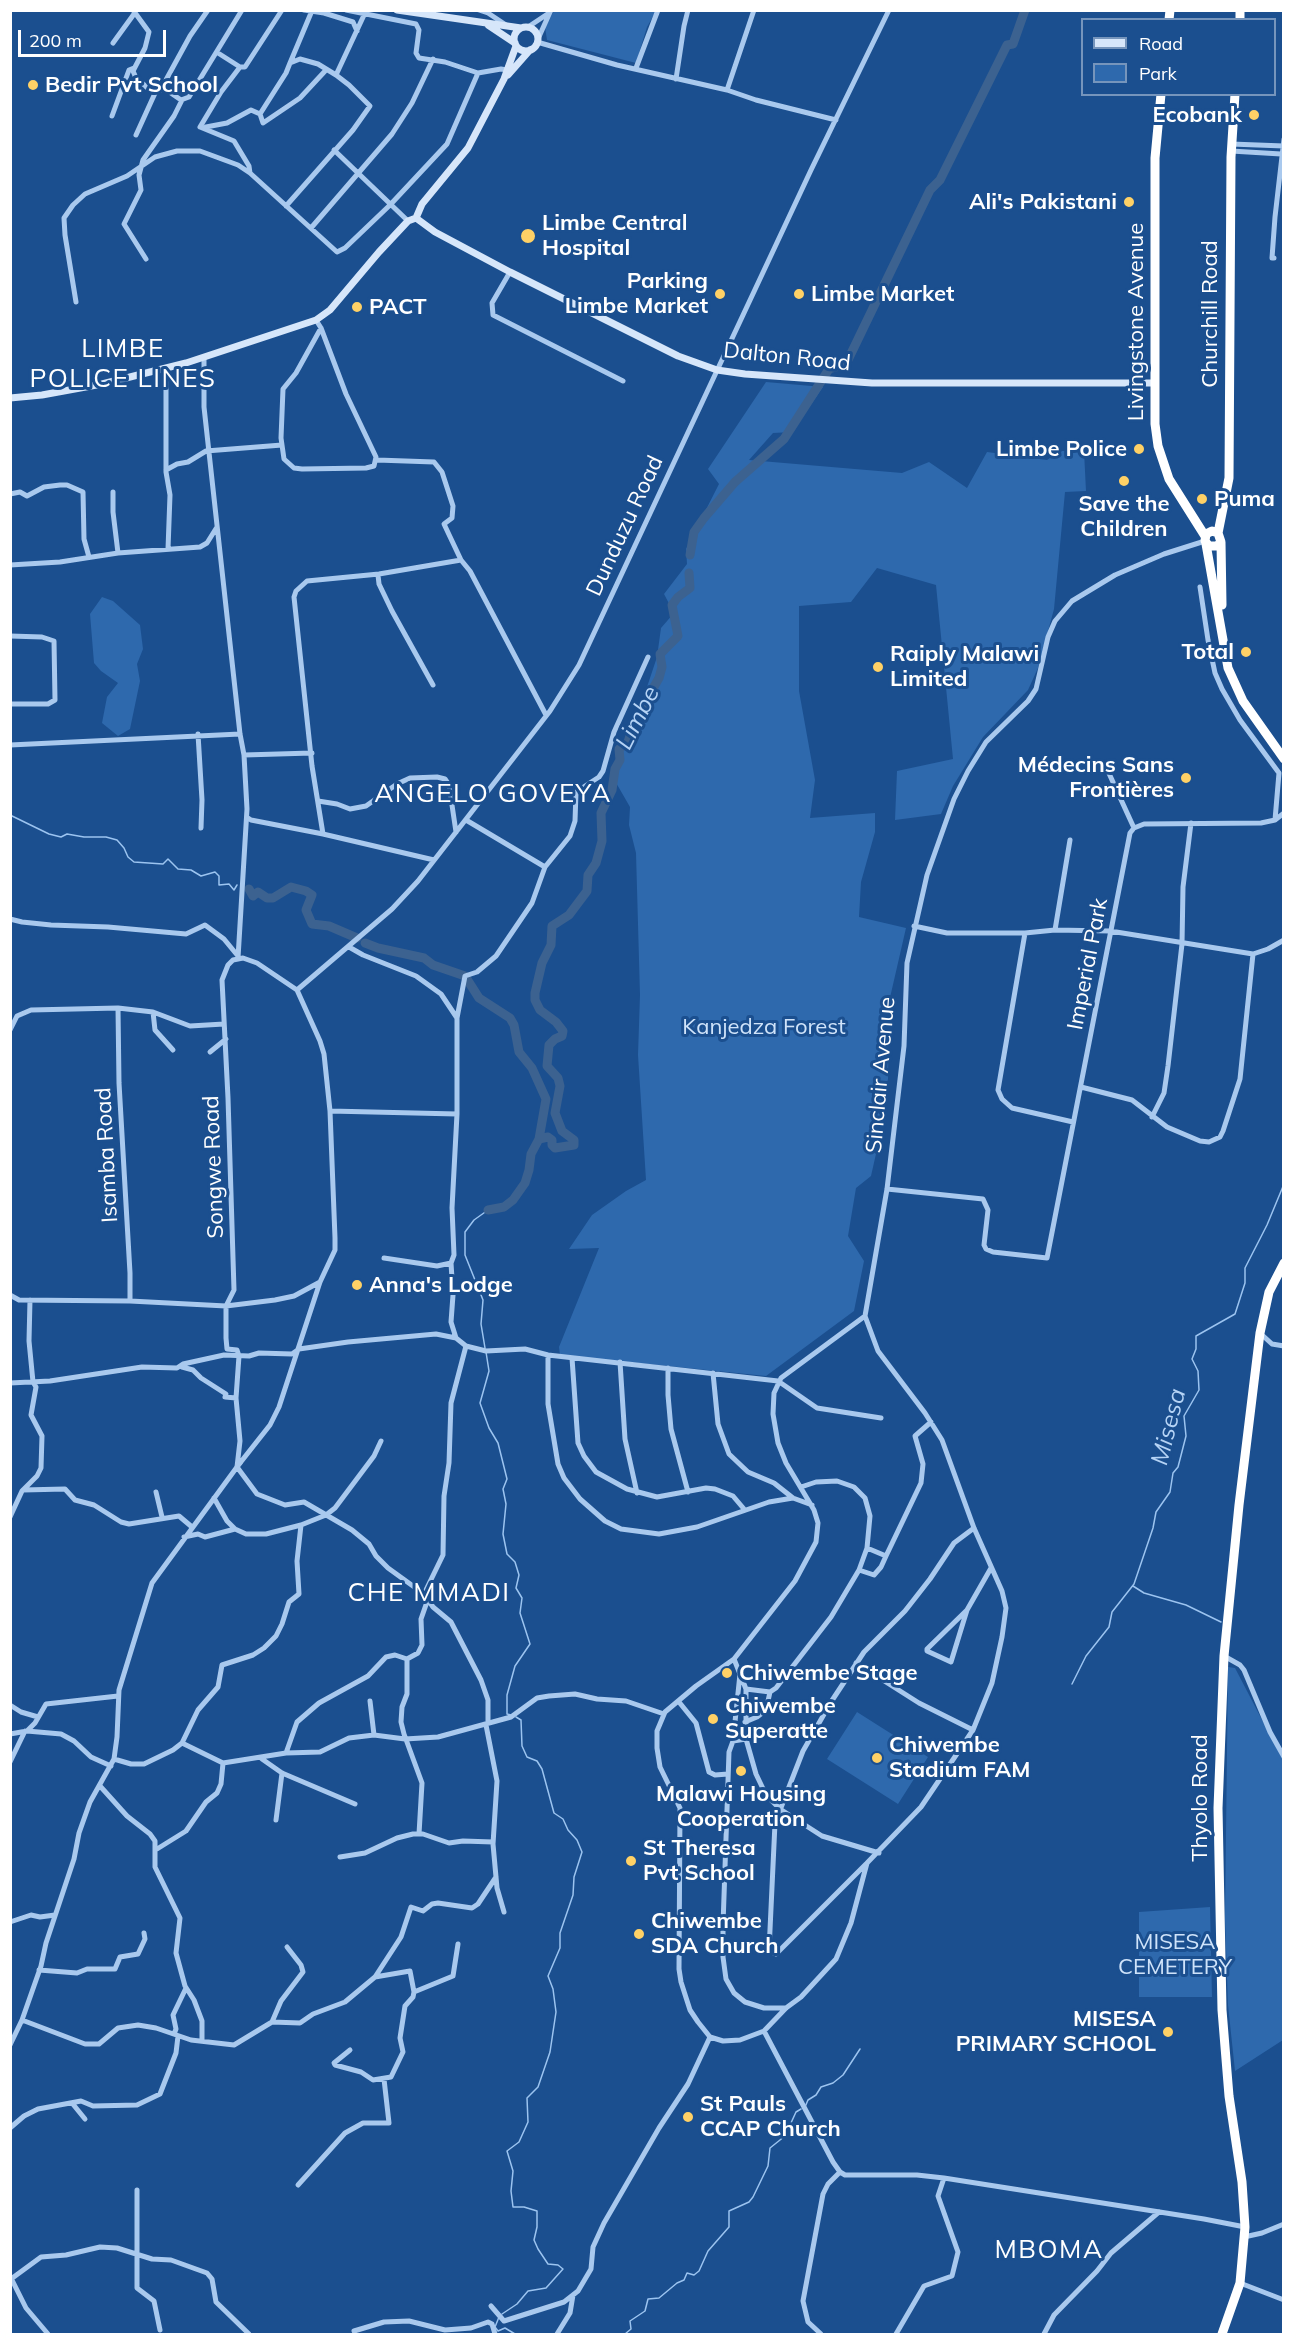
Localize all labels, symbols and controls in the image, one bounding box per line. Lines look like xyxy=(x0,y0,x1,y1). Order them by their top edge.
scale bar xyxy=(21,18,170,56)
legend xyxy=(1081,18,1276,96)
text: 200 m xyxy=(29,29,82,52)
text: Road xyxy=(1139,32,1183,55)
text: Park xyxy=(1139,62,1177,85)
place label: Bedir Pvt School xyxy=(45,72,218,98)
marker: Bedir Pvt School xyxy=(26,78,40,92)
place label: Ecobank xyxy=(1152,102,1242,128)
marker: Ecobank xyxy=(1247,108,1261,122)
place label: Ali's Pakistani xyxy=(969,189,1117,215)
marker: Ali's Pakistani xyxy=(1122,195,1136,209)
place label: Limbe Central Hospital xyxy=(542,210,687,262)
street label: Livingstone Avenue xyxy=(1123,223,1149,421)
marker: Limbe Central Hospital xyxy=(519,227,537,245)
street label: Churchill Road xyxy=(1197,240,1223,388)
place label: Parking Limbe Market xyxy=(565,268,708,320)
place label: Limbe Market xyxy=(811,281,954,307)
marker: Parking Limbe Market xyxy=(713,287,727,301)
marker: Limbe Market xyxy=(792,287,806,301)
place label: PACT xyxy=(369,294,427,320)
marker: PACT xyxy=(350,300,364,314)
district label: LIMBE POLICE LINES xyxy=(29,333,217,394)
street label: Dalton Road xyxy=(722,337,852,377)
place label: Limbe Police xyxy=(996,436,1127,462)
marker: Limbe Police xyxy=(1132,442,1146,456)
street label: Dunduzu Road xyxy=(581,452,669,600)
marker: Save the Children xyxy=(1117,474,1131,488)
place label: Puma xyxy=(1214,486,1275,512)
place label: Save the Children xyxy=(1078,491,1170,542)
marker: Puma xyxy=(1195,492,1209,506)
place label: Total xyxy=(1181,639,1234,665)
place label: Raiply Malawi Limited xyxy=(890,641,1039,692)
marker: Total xyxy=(1239,645,1253,659)
marker: Raiply Malawi Limited xyxy=(871,660,885,674)
water label: Limbe xyxy=(610,681,666,755)
place label: Médecins Sans Frontières xyxy=(1018,752,1174,804)
marker: Médecins Sans Frontières xyxy=(1179,771,1193,785)
district label: ANGELO GOVEYA xyxy=(374,778,612,810)
street label: Imperial Park xyxy=(1062,896,1114,1032)
street label: Sinclair Avenue xyxy=(861,996,901,1154)
park label: Kanjedza Forest xyxy=(682,1014,846,1040)
street label: Isamba Road xyxy=(90,1087,124,1223)
street label: Songwe Road xyxy=(198,1095,230,1239)
place label: Anna's Lodge xyxy=(369,1272,513,1298)
marker: Anna's Lodge xyxy=(350,1278,364,1292)
water label: Misesa xyxy=(1146,1386,1192,1468)
district label: CHE MMADI xyxy=(347,1577,511,1609)
place label: Chiwembe Stage xyxy=(739,1660,918,1686)
marker: Chiwembe Stage xyxy=(720,1666,734,1680)
place label: Chiwembe Superatte xyxy=(725,1693,836,1744)
marker: Chiwembe Superatte xyxy=(706,1712,720,1726)
place label: Chiwembe Stadium FAM xyxy=(889,1732,1030,1784)
street label: Thyolo Road xyxy=(1187,1734,1213,1862)
marker: Chiwembe Stadium FAM xyxy=(870,1751,884,1765)
marker: Malawi Housing Cooperation xyxy=(734,1764,748,1778)
place label: Malawi Housing Cooperation xyxy=(656,1781,826,1832)
place label: St Theresa Pvt School xyxy=(643,1835,756,1886)
marker: St Theresa Pvt School xyxy=(624,1854,638,1868)
place label: Chiwembe SDA Church xyxy=(651,1908,778,1960)
marker: Chiwembe SDA Church xyxy=(632,1927,646,1941)
park label: MISESA CEMETERY xyxy=(1118,1929,1232,1981)
place label: MISESA PRIMARY SCHOOL xyxy=(956,2006,1156,2058)
marker: MISESA PRIMARY SCHOOL xyxy=(1161,2025,1175,2039)
place label: St Pauls CCAP Church xyxy=(700,2091,841,2142)
marker: St Pauls CCAP Church xyxy=(681,2110,695,2124)
district label: MBOMA xyxy=(995,2234,1103,2266)

